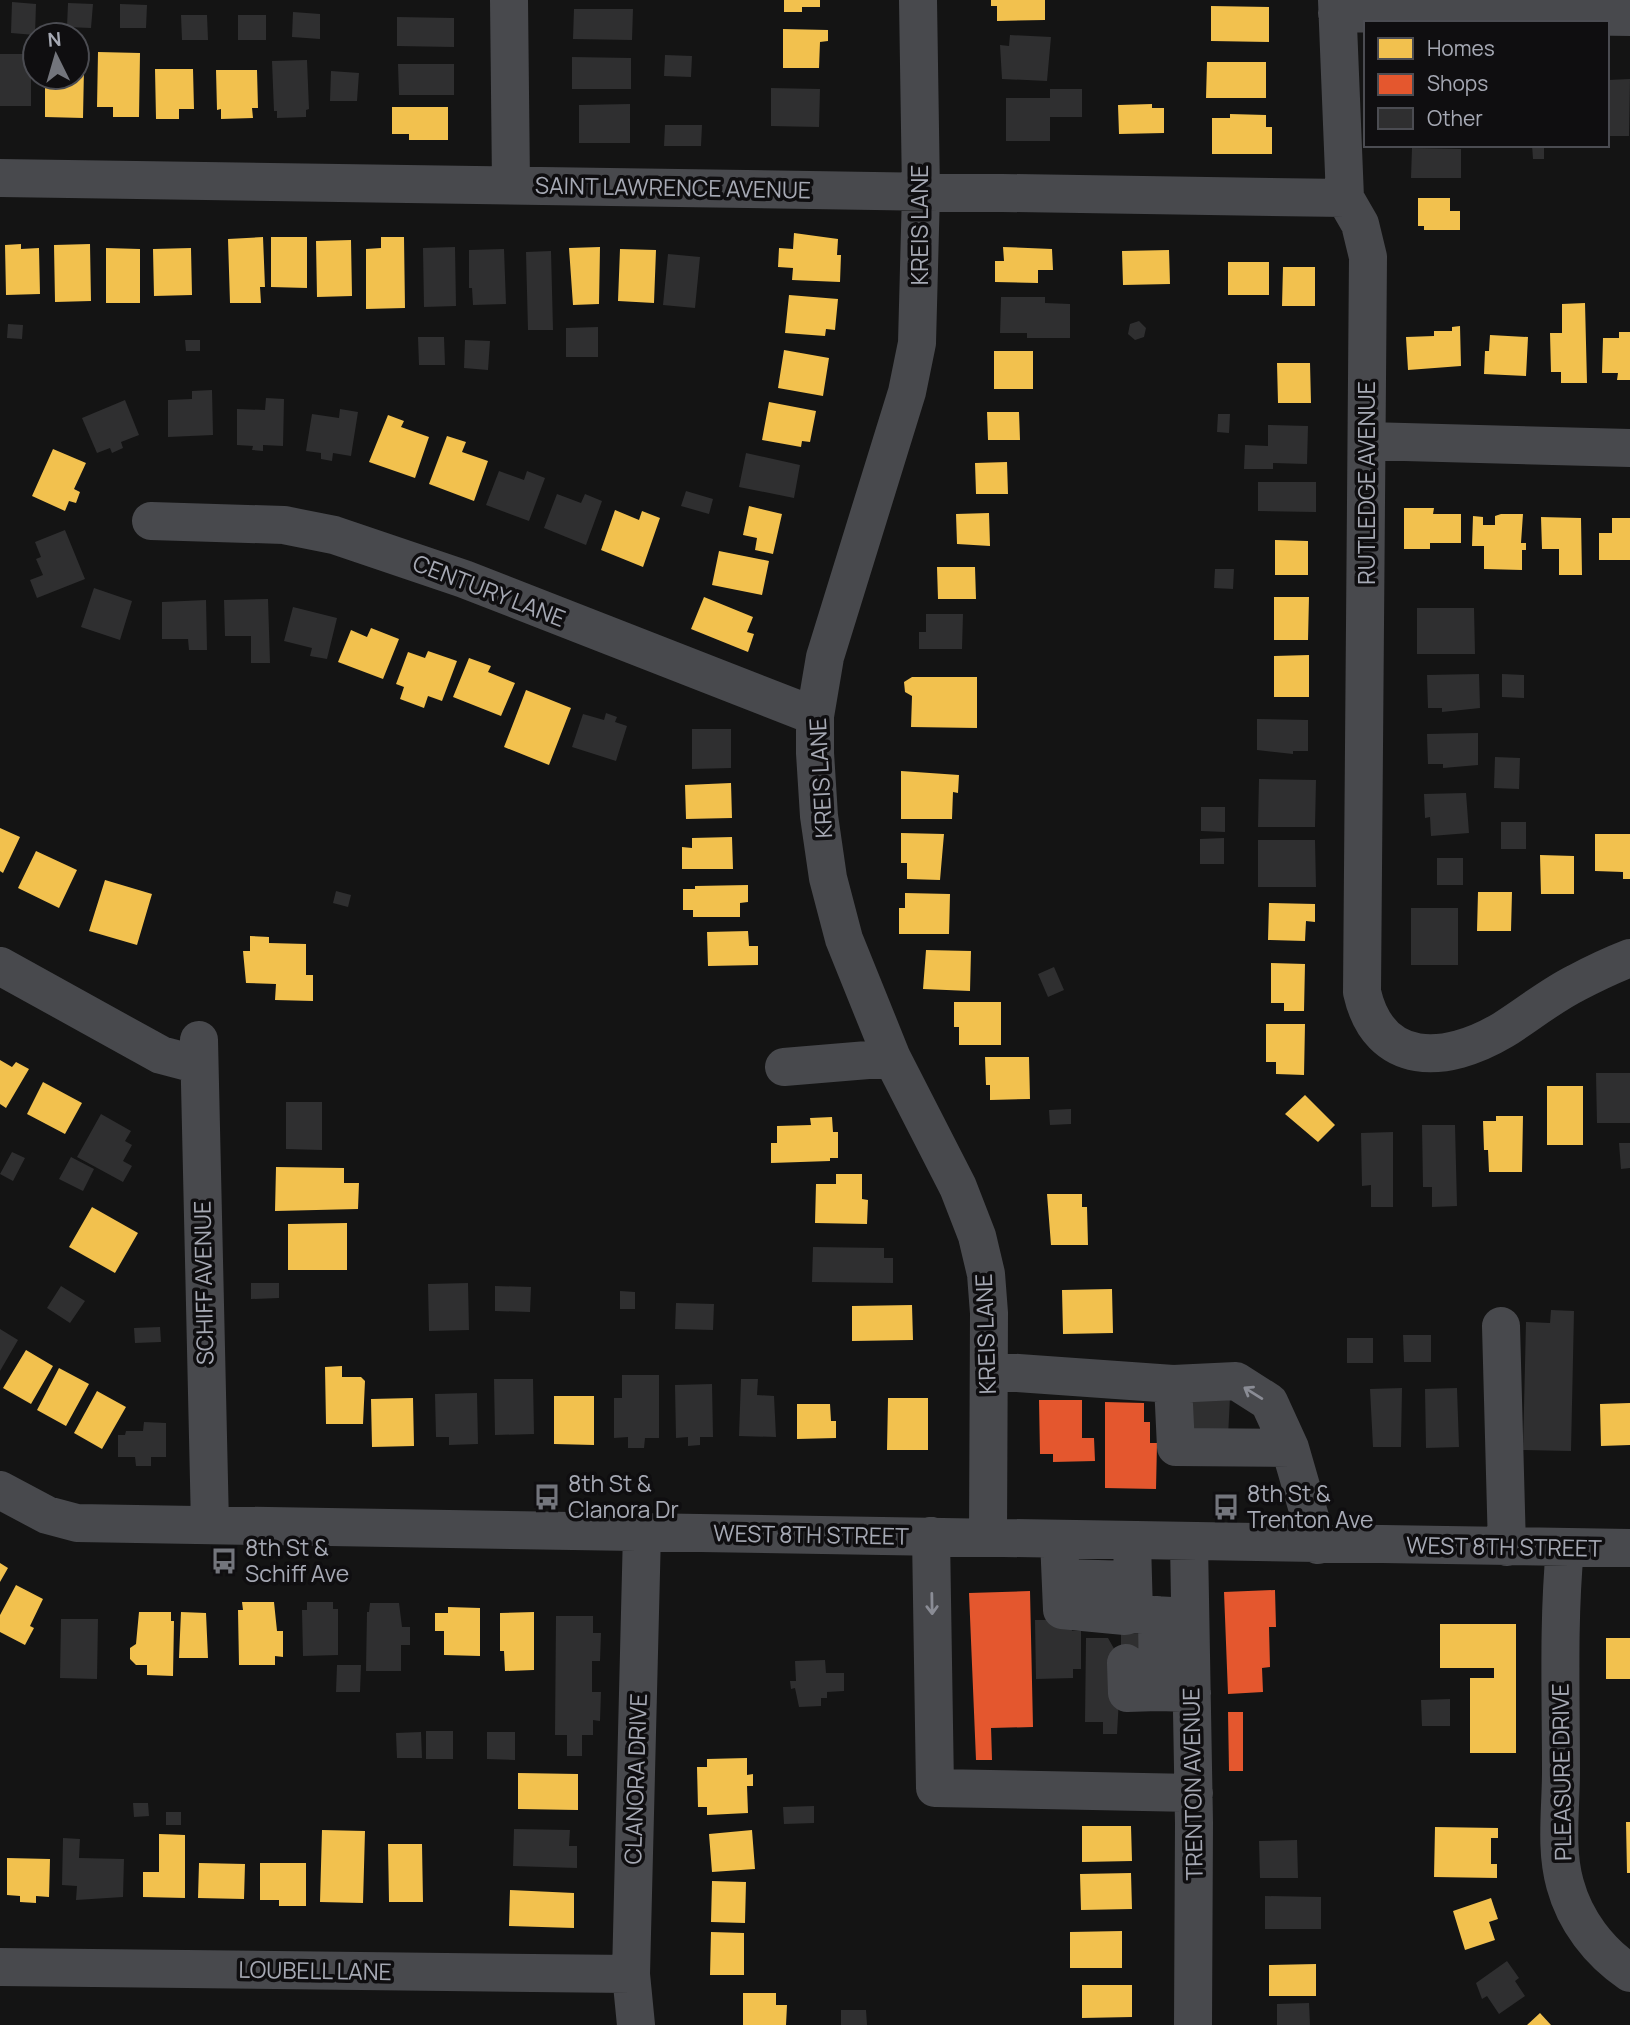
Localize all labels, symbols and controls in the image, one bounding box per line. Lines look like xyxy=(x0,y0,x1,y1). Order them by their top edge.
north arrow xyxy=(21,21,91,91)
legend xyxy=(1364,21,1609,147)
text: N xyxy=(47,26,62,53)
text: Homes xyxy=(1427,34,1495,62)
text: Shops xyxy=(1427,69,1488,97)
text: Other xyxy=(1427,104,1483,132)
street label: KREIS LANE xyxy=(903,165,935,285)
street label: SAINT LAWRENCE AVENUE xyxy=(535,169,811,205)
street label: RUTLEDGE AVENUE xyxy=(1350,381,1382,585)
street label: CENTURY LANE xyxy=(408,546,570,634)
street label: KREIS LANE xyxy=(801,717,839,839)
street label: SCHIFF AVENUE xyxy=(186,1201,220,1366)
street label: KREIS LANE xyxy=(967,1273,1003,1395)
one-way arrow xyxy=(1244,1385,1264,1399)
place label: 8th St & Clanora Dr xyxy=(568,1467,679,1525)
place label: 8th St & Trenton Ave xyxy=(1247,1477,1373,1535)
bus stop icon: 8th St & Clanora Dr xyxy=(532,1482,562,1512)
bus stop icon: 8th St & Trenton Ave xyxy=(1211,1492,1241,1522)
street label: WEST 8TH STREET xyxy=(713,1516,909,1552)
street label: WEST 8TH STREET xyxy=(1406,1528,1602,1564)
place label: 8th St & Schiff Ave xyxy=(245,1531,349,1589)
bus stop icon: 8th St & Schiff Ave xyxy=(209,1546,239,1576)
one-way arrow xyxy=(925,1593,939,1616)
street label: PLEASURE DRIVE xyxy=(1543,1683,1579,1861)
street label: TRENTON AVENUE xyxy=(1174,1687,1210,1881)
street label: CLANORA DRIVE xyxy=(616,1693,654,1865)
street label: LOUBELL LANE xyxy=(238,1953,392,1987)

